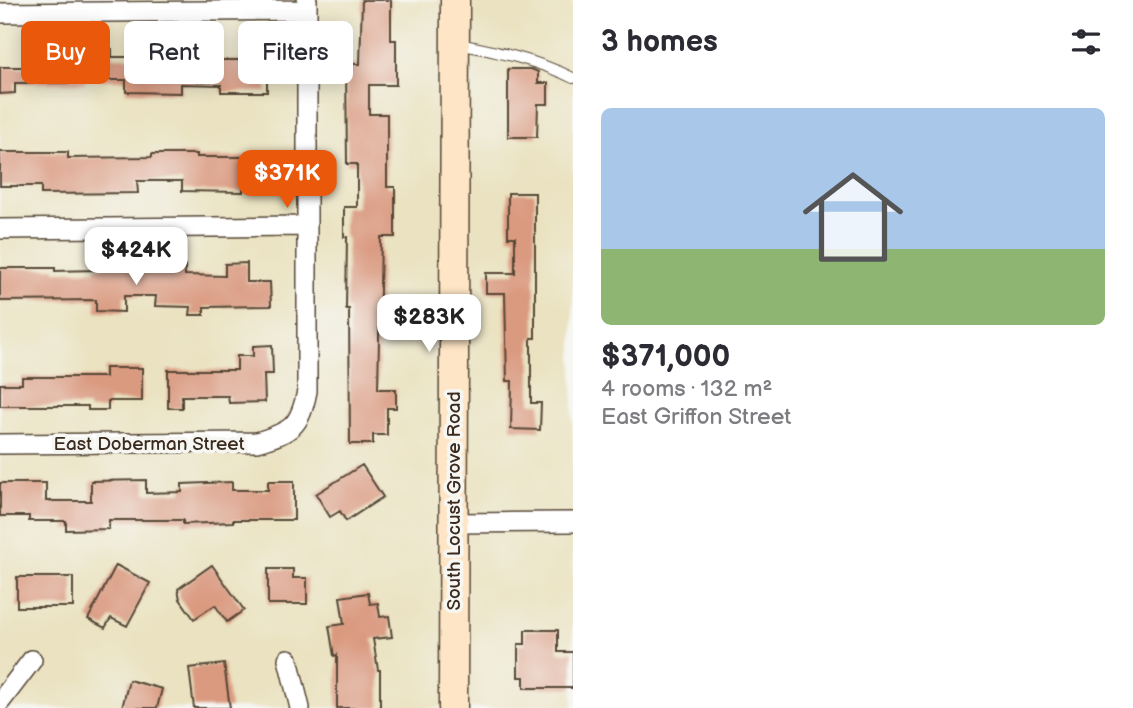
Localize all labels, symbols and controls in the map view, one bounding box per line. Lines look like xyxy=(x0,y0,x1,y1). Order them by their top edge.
chip: Buy xyxy=(21,21,110,84)
chip: Rent xyxy=(124,21,224,84)
chip: Filters xyxy=(238,21,353,84)
icon: filters xyxy=(1067,23,1105,61)
text: 3 homes xyxy=(601,24,718,60)
pin: $371K xyxy=(238,150,336,210)
icon: home xyxy=(790,154,916,280)
text: $371K xyxy=(254,159,320,187)
pin: $424K xyxy=(87,228,185,287)
text: $424K xyxy=(101,236,171,264)
pin: $283K xyxy=(380,294,478,354)
text: $283K xyxy=(393,303,465,331)
text: $371,000 xyxy=(601,339,730,375)
text: 4 rooms · 132 m² xyxy=(601,375,772,403)
street label: South Locust Grove Road xyxy=(443,391,466,611)
text: East Griffon Street xyxy=(601,403,791,431)
street label: East Doberman Street xyxy=(54,433,245,456)

